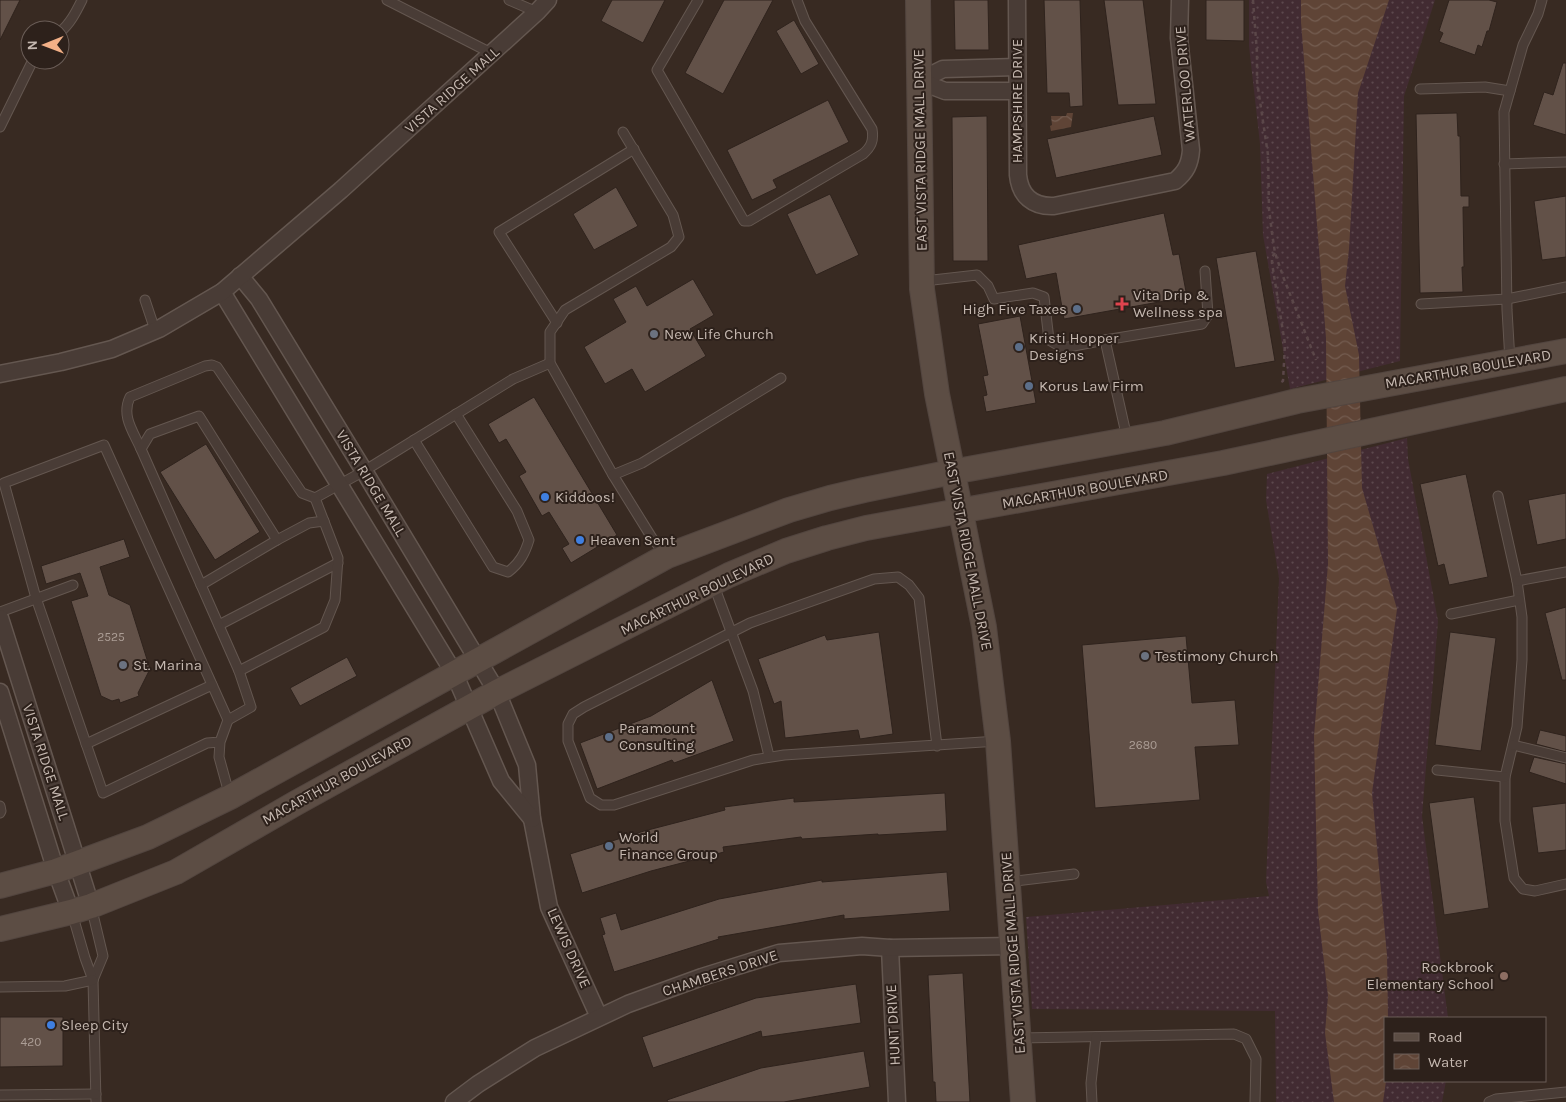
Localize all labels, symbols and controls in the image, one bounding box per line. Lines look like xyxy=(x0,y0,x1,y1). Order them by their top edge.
north arrow xyxy=(20,20,70,70)
street label: WATERLOO DRIVE xyxy=(1171,25,1199,143)
street label: HAMPSHIRE DRIVE xyxy=(1008,39,1026,163)
text: N xyxy=(24,40,41,50)
street label: VISTA RIDGE MALL xyxy=(401,43,503,137)
street label: EAST VISTA RIDGE MALL DRIVE xyxy=(909,49,931,251)
place label: Vita Drip & Wellness spa xyxy=(1133,286,1223,321)
marker: Vita Drip & Wellness spa xyxy=(1115,297,1129,311)
place label: High Five Taxes xyxy=(963,300,1067,318)
marker: High Five Taxes xyxy=(1071,303,1083,315)
place label: New Life Church xyxy=(664,325,774,343)
marker: New Life Church xyxy=(648,328,660,340)
place label: Kristi Hopper Designs xyxy=(1029,329,1119,364)
marker: Kristi Hopper Designs xyxy=(1013,341,1025,353)
street label: MACARTHUR BOULEVARD xyxy=(1384,346,1552,392)
place label: Korus Law Firm xyxy=(1039,377,1144,395)
marker: Korus Law Firm xyxy=(1023,380,1035,392)
street label: VISTA RIDGE MALL xyxy=(332,426,410,540)
street label: EAST VISTA RIDGE MALL DRIVE xyxy=(940,450,996,652)
street label: MACARTHUR BOULEVARD xyxy=(1001,466,1169,512)
place label: Kiddoos! xyxy=(555,488,615,506)
marker: Kiddoos! xyxy=(539,491,551,503)
place label: Heaven Sent xyxy=(590,531,676,549)
marker: Heaven Sent xyxy=(574,534,586,546)
street label: MACARTHUR BOULEVARD xyxy=(617,549,777,639)
house number: 2525 xyxy=(97,630,125,644)
place label: Testimony Church xyxy=(1155,647,1278,665)
marker: Testimony Church xyxy=(1139,650,1151,662)
place label: St. Marina xyxy=(133,656,202,674)
marker: St. Marina xyxy=(117,659,129,671)
street label: VISTA RIDGE MALL xyxy=(19,702,73,822)
place label: Paramount Consulting xyxy=(619,719,696,754)
street label: MACARTHUR BOULEVARD xyxy=(259,731,415,829)
marker: Paramount Consulting xyxy=(603,731,615,743)
house number: 2680 xyxy=(1129,738,1157,752)
place label: World Finance Group xyxy=(619,828,718,863)
marker: World Finance Group xyxy=(603,840,615,852)
street label: EAST VISTA RIDGE MALL DRIVE xyxy=(997,852,1029,1054)
street label: LEWIS DRIVE xyxy=(543,905,595,991)
street label: CHAMBERS DRIVE xyxy=(660,946,780,1000)
place label: Rockbrook Elementary School xyxy=(1367,958,1494,993)
marker: Rockbrook Elementary School xyxy=(1498,970,1510,982)
street label: HUNT DRIVE xyxy=(882,984,904,1066)
place label: Sleep City xyxy=(61,1016,128,1034)
legend xyxy=(1384,1017,1546,1082)
marker: Sleep City xyxy=(45,1019,57,1031)
text: Road xyxy=(1428,1028,1463,1046)
house number: 420 xyxy=(21,1035,41,1049)
text: Water xyxy=(1428,1053,1469,1071)

